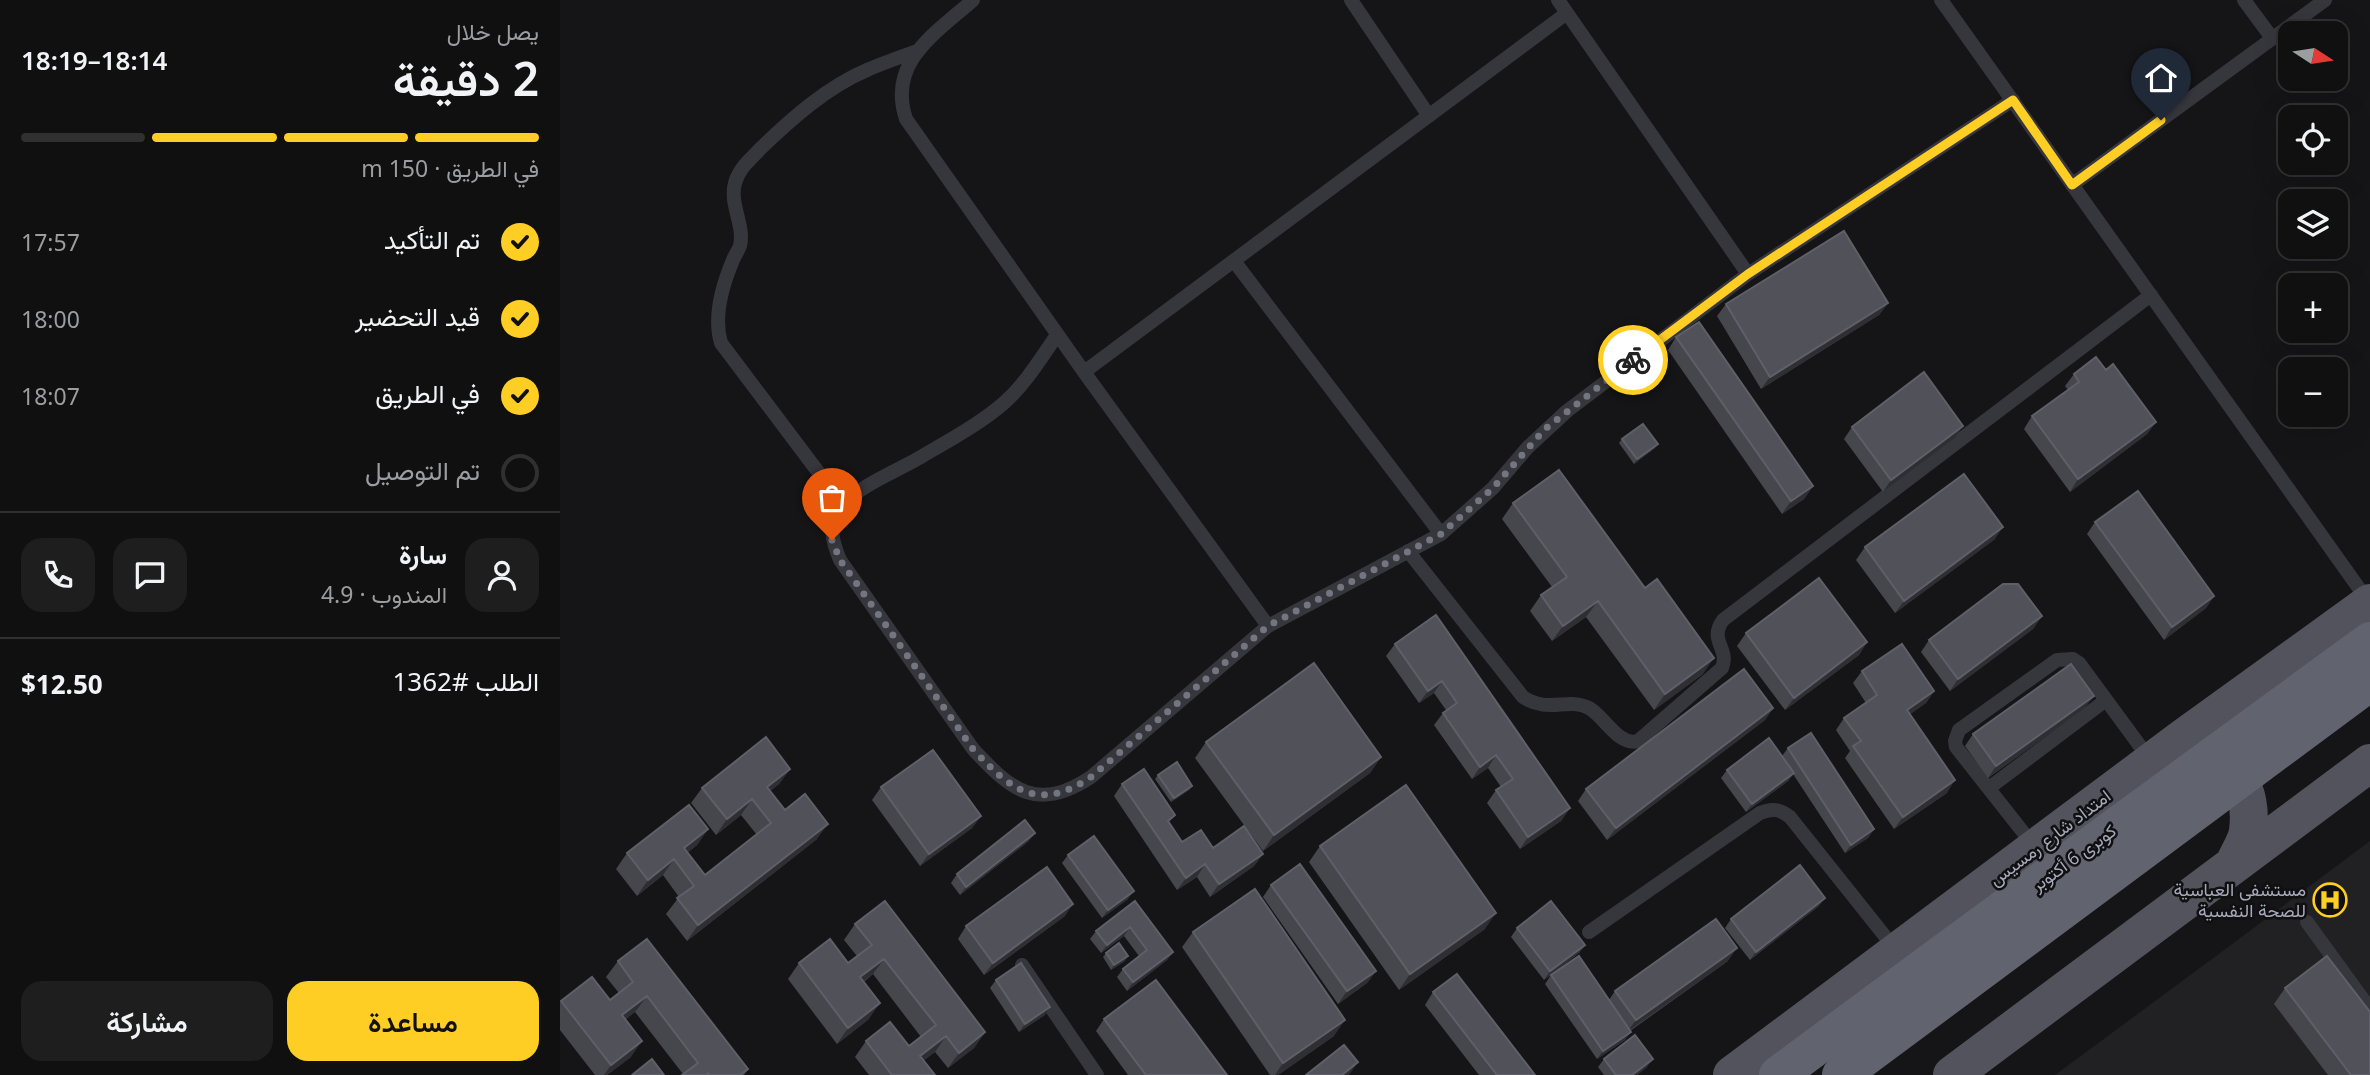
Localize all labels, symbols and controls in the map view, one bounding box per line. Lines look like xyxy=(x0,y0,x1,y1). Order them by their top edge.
text: يصل خلال xyxy=(447,15,539,47)
north arrow xyxy=(2278,21,2348,91)
map controls xyxy=(2278,21,2348,427)
text: 18:14–18:19 xyxy=(21,42,167,78)
text: 2 دقيقة xyxy=(393,47,539,109)
pin xyxy=(2131,48,2191,120)
icon: home xyxy=(2142,59,2180,97)
button: locate xyxy=(2278,105,2348,175)
text: في الطريق · 150 m xyxy=(361,152,539,184)
button: layers xyxy=(2278,189,2348,259)
text: تم التأكيد xyxy=(384,221,480,257)
icon: check xyxy=(501,223,539,261)
text: 17:57 xyxy=(21,226,80,258)
button: + xyxy=(2278,273,2348,343)
text: قيد التحضير xyxy=(355,298,480,334)
icon: check xyxy=(501,300,539,338)
text: 18:00 xyxy=(21,303,80,335)
courier xyxy=(1598,325,1668,395)
icon: bike xyxy=(1614,341,1652,379)
button: − xyxy=(2278,357,2348,427)
text: في الطريق xyxy=(375,375,480,411)
icon: check xyxy=(501,377,539,415)
text: 18:07 xyxy=(21,380,80,412)
text: تم التوصيل xyxy=(365,452,480,488)
pin xyxy=(802,468,862,540)
icon: bag xyxy=(813,479,851,517)
text: سارة xyxy=(399,536,447,572)
button: phone xyxy=(21,538,95,612)
button: chat xyxy=(113,538,187,612)
button: person xyxy=(465,538,539,612)
text: المندوب · 4.9 xyxy=(321,578,447,610)
text: الطلب #1362 xyxy=(392,663,539,699)
text: $12.50 xyxy=(21,666,103,702)
street label: امتداد شارع رمسيس xyxy=(1984,784,2116,892)
street label: كوبرى 6 أكتوبر xyxy=(2025,818,2121,897)
place label: مستشفى العباسية للصحة النفسية xyxy=(2174,877,2306,922)
hospital icon: مستشفى العباسية للصحة النفسية xyxy=(2311,881,2349,919)
button: مشاركة xyxy=(21,981,273,1061)
button: مساعدة xyxy=(287,981,539,1061)

